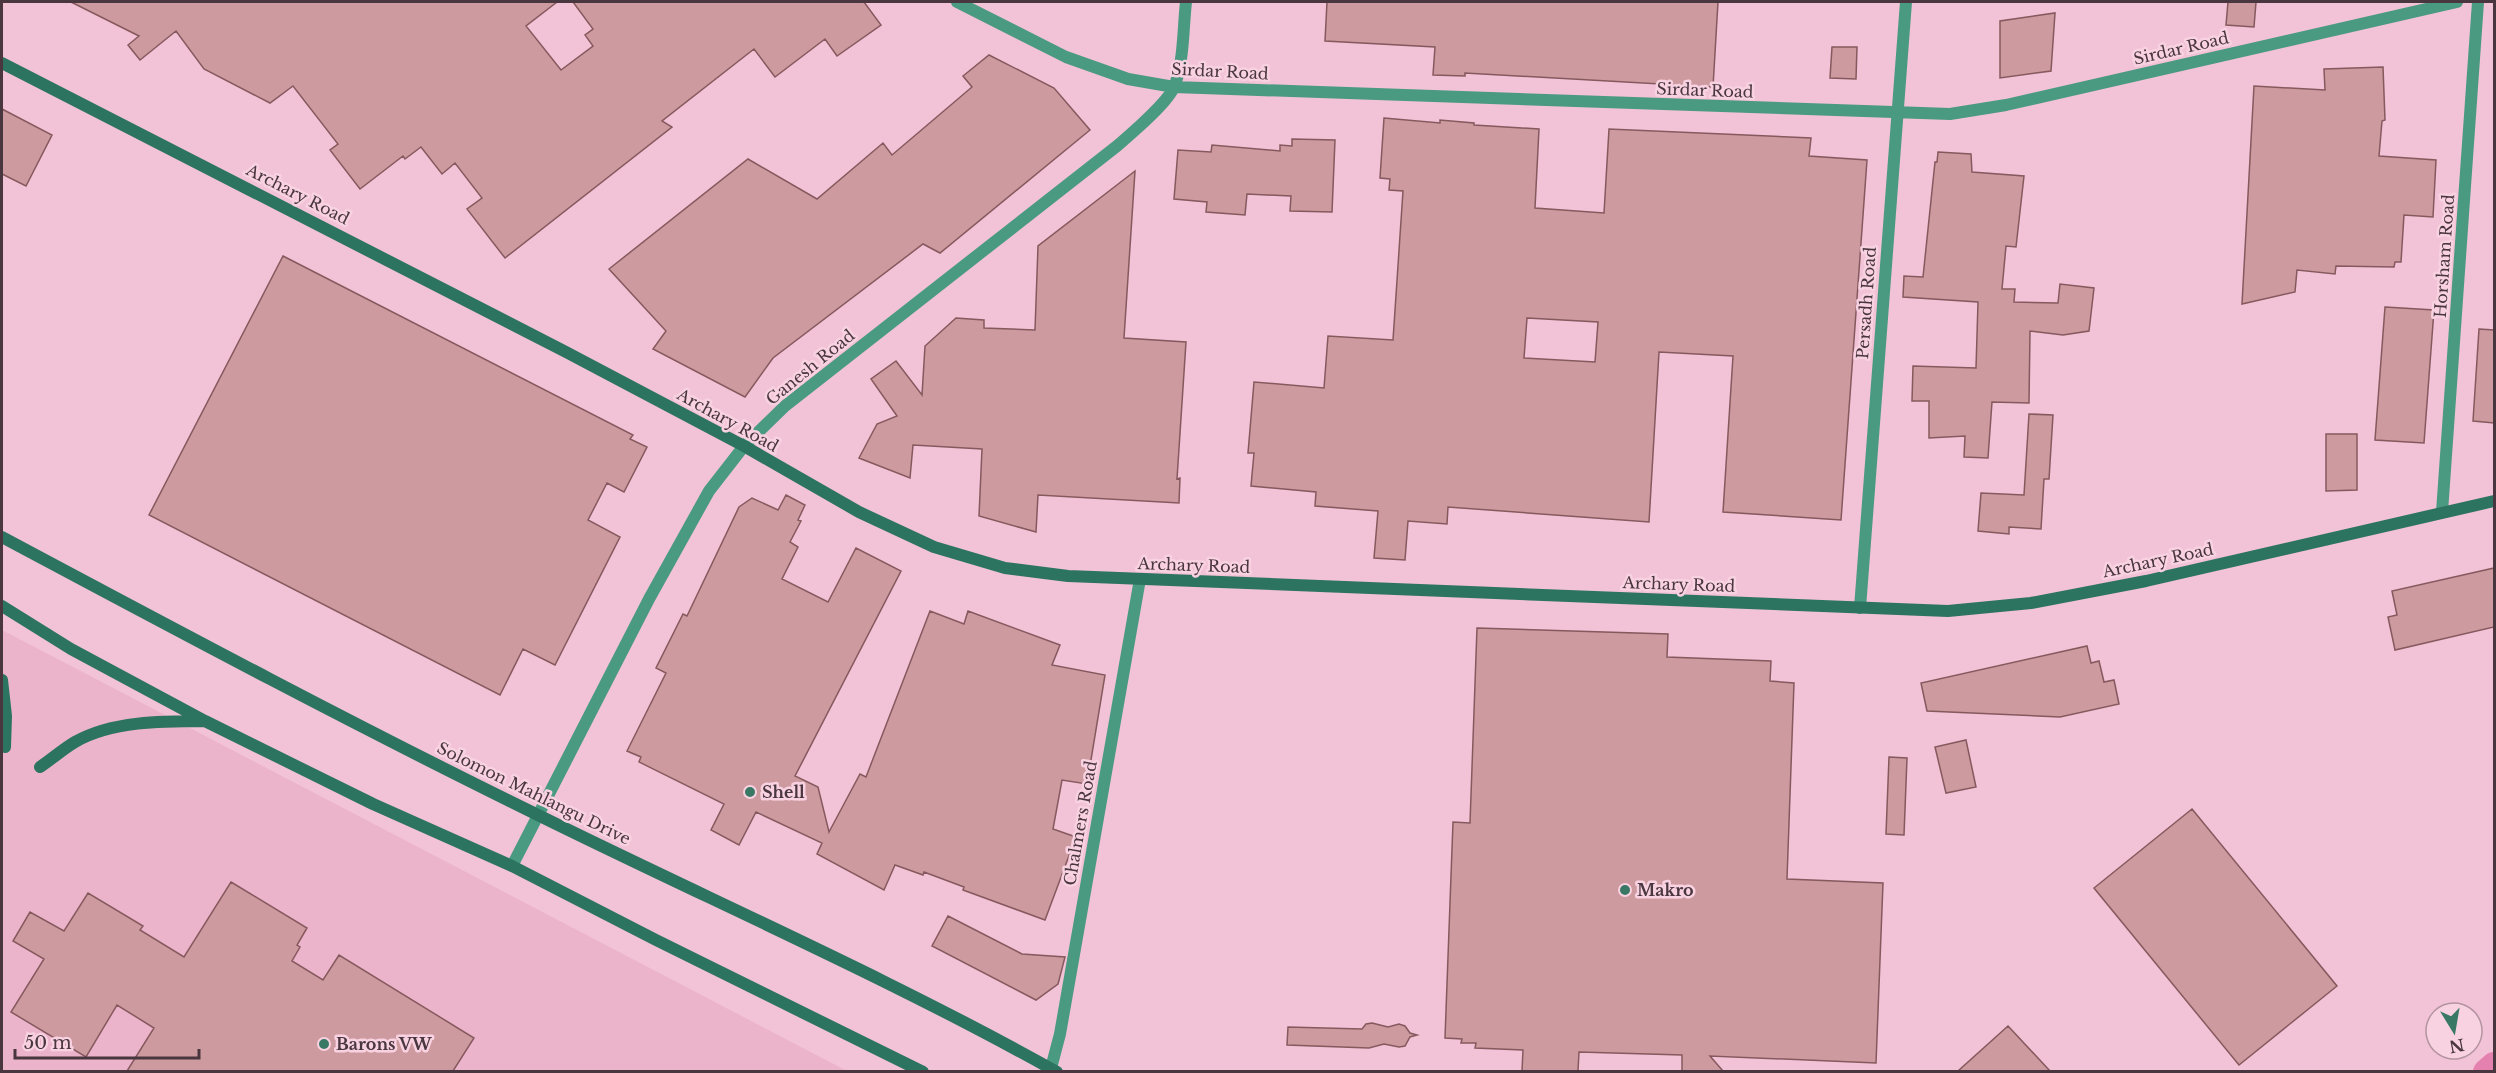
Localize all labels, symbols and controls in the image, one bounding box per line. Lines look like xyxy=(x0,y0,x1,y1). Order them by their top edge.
street label: Sirdar Road xyxy=(2131,27,2231,69)
street label: Sirdar Road xyxy=(1171,58,1269,84)
street label: Sirdar Road xyxy=(1656,78,1754,102)
street label: Archary Road xyxy=(242,159,353,229)
street label: Horsham Road xyxy=(2430,193,2458,319)
street label: Persadh Road xyxy=(1852,246,1880,360)
street label: Ganesh Road xyxy=(762,325,859,409)
street label: Archary Road xyxy=(673,383,782,456)
street label: Archary Road xyxy=(2100,538,2215,582)
street label: Archary Road xyxy=(1136,553,1251,577)
street label: Archary Road xyxy=(1621,572,1736,596)
street label: Solomon Mahlangu Drive xyxy=(434,737,634,849)
street label: Chalmers Road xyxy=(1059,759,1101,887)
place label: Shell xyxy=(762,782,805,802)
marker: Shell xyxy=(743,785,757,799)
place label: Makro xyxy=(1637,880,1694,900)
marker: Makro xyxy=(1618,883,1632,897)
north arrow xyxy=(2424,1001,2484,1061)
scale bar xyxy=(15,1022,200,1060)
text: 50 m xyxy=(24,1032,72,1054)
place label: Barons VW xyxy=(336,1034,432,1054)
text: N xyxy=(2448,1034,2466,1057)
marker: Barons VW xyxy=(317,1037,331,1051)

